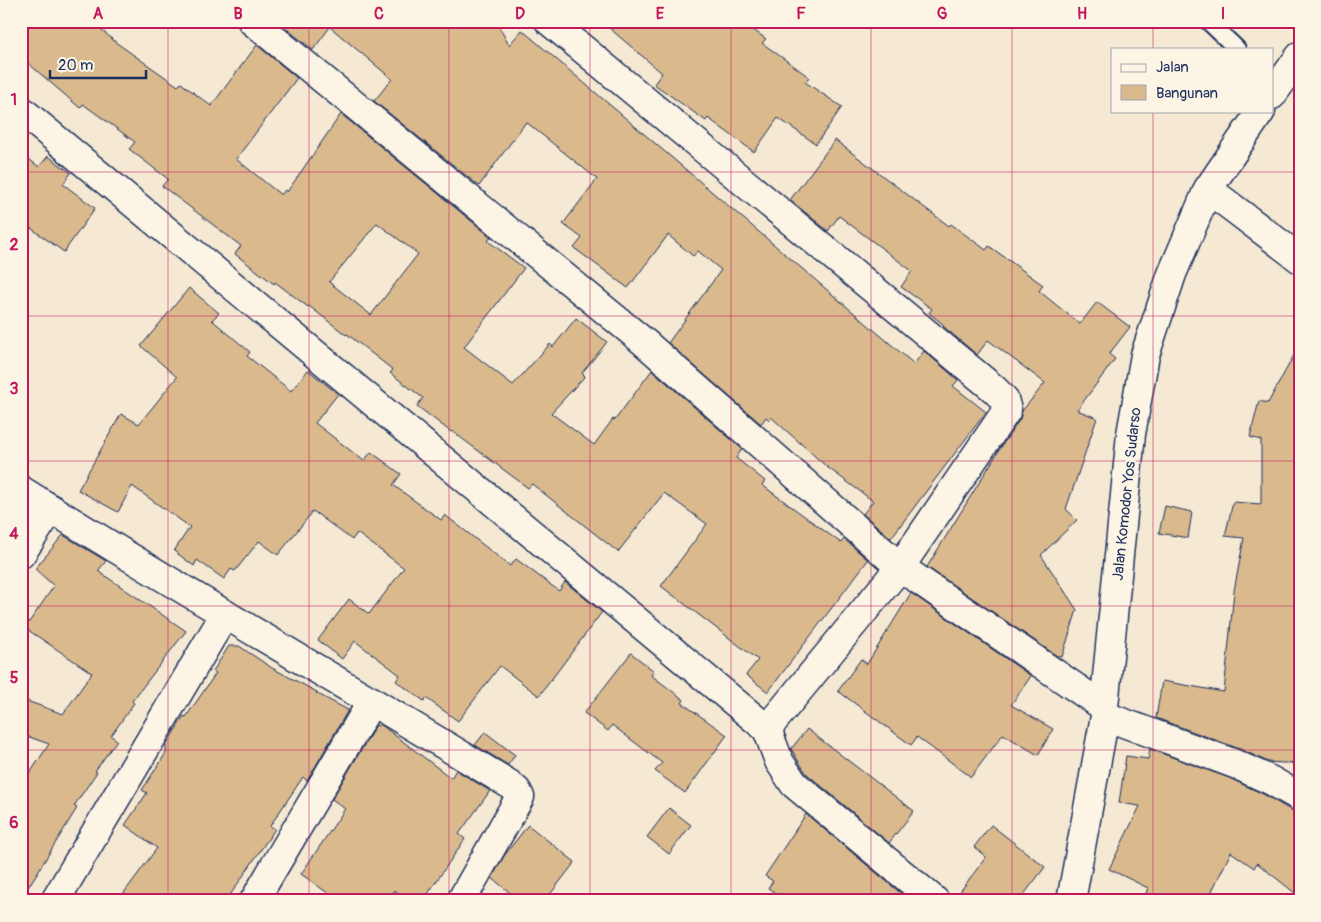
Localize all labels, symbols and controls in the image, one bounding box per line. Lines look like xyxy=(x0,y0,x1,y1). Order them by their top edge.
text: A xyxy=(93,4,104,24)
text: B xyxy=(233,4,243,24)
text: C xyxy=(374,4,384,24)
text: D xyxy=(515,4,525,24)
text: E xyxy=(656,4,665,24)
text: F xyxy=(796,4,806,24)
text: G xyxy=(937,4,948,24)
text: H xyxy=(1077,4,1087,24)
text: I xyxy=(1221,4,1225,24)
scale bar xyxy=(50,48,146,80)
legend xyxy=(1111,48,1274,112)
text: 20 m xyxy=(58,56,93,75)
text: Jalan xyxy=(1156,58,1189,77)
text: Bangunan xyxy=(1156,84,1218,103)
text: 1 xyxy=(11,90,17,110)
text: 2 xyxy=(10,235,19,255)
text: 3 xyxy=(10,379,19,399)
street label: Jalan Komodor Yos Sudarso xyxy=(1108,407,1146,581)
text: 4 xyxy=(9,524,19,544)
text: 5 xyxy=(10,668,19,688)
text: 6 xyxy=(9,813,19,833)

